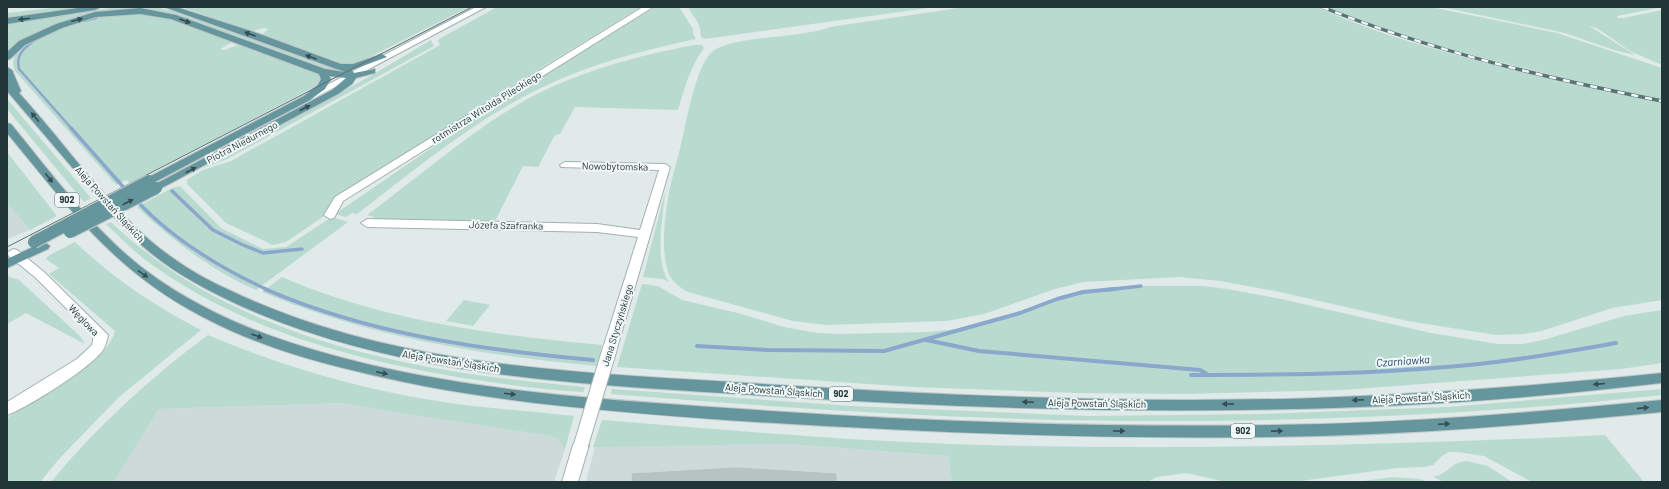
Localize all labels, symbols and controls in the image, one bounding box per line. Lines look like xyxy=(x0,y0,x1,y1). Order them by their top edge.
one-way arrow xyxy=(18,15,31,22)
one-way arrow xyxy=(72,17,84,23)
one-way arrow xyxy=(179,18,191,24)
one-way arrow xyxy=(244,30,256,36)
one-way arrow xyxy=(305,53,317,59)
street label: rotmistrza Witolda Pileckiego xyxy=(429,68,543,146)
one-way arrow xyxy=(299,105,311,111)
one-way arrow xyxy=(30,112,39,122)
street label: Piotra Niedurnego xyxy=(204,118,280,166)
street label: Nowobytomska xyxy=(582,159,648,173)
street label: Aleja Powstań Śląskich xyxy=(73,163,147,245)
one-way arrow xyxy=(185,166,197,173)
one-way arrow xyxy=(44,172,53,183)
road number: 902 xyxy=(55,193,79,207)
one-way arrow xyxy=(123,199,134,206)
street label: Józefa Szafranka xyxy=(469,218,543,232)
one-way arrow xyxy=(138,270,149,278)
street label: Jana Styczyńskiego xyxy=(599,282,635,368)
street label: Węglowa xyxy=(66,302,102,338)
one-way arrow xyxy=(251,334,263,340)
street label: Aleja Powstań Śląskich xyxy=(402,347,500,375)
water label: Czarniawka xyxy=(1376,352,1430,369)
one-way arrow xyxy=(375,370,388,376)
street label: Aleja Powstań Śląskich xyxy=(725,381,823,399)
one-way arrow xyxy=(1593,381,1605,387)
road number: 902 xyxy=(829,387,853,401)
street label: Aleja Powstań Śląskich xyxy=(1372,388,1470,406)
one-way arrow xyxy=(504,391,516,398)
street label: Aleja Powstań Śląskich xyxy=(1048,396,1146,410)
one-way arrow xyxy=(1352,397,1364,404)
one-way arrow xyxy=(1021,399,1034,405)
one-way arrow xyxy=(1221,401,1234,407)
one-way arrow xyxy=(1637,405,1649,411)
one-way arrow xyxy=(1438,421,1451,427)
road number: 902 xyxy=(1231,424,1255,438)
one-way arrow xyxy=(1271,427,1283,434)
one-way arrow xyxy=(1113,428,1126,434)

